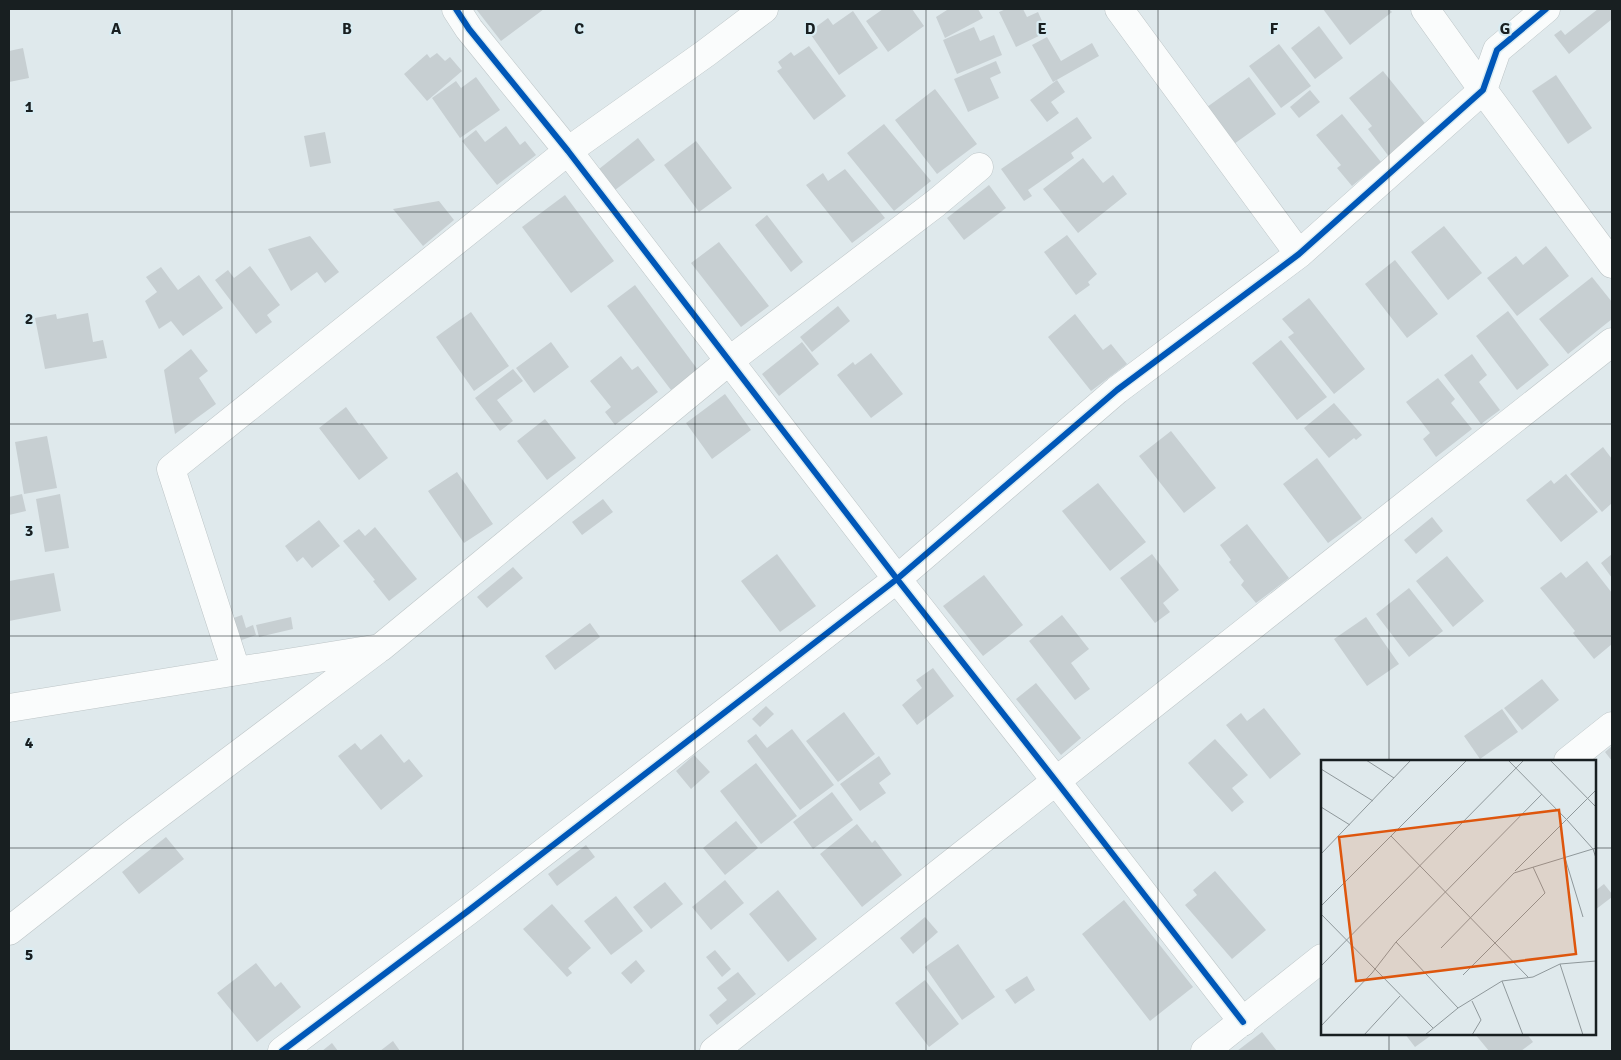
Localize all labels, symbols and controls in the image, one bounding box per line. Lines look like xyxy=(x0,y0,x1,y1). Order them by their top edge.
text: A xyxy=(111,19,122,39)
text: B xyxy=(342,19,352,39)
text: C xyxy=(574,19,584,39)
text: D xyxy=(805,19,816,39)
text: E xyxy=(1037,19,1047,39)
text: F xyxy=(1270,19,1279,39)
text: G xyxy=(1500,19,1510,39)
text: 1 xyxy=(25,97,34,117)
text: 2 xyxy=(25,309,33,329)
text: 3 xyxy=(25,521,33,541)
text: 4 xyxy=(25,733,34,753)
inset map xyxy=(1321,760,1596,1035)
text: 5 xyxy=(25,945,33,965)

